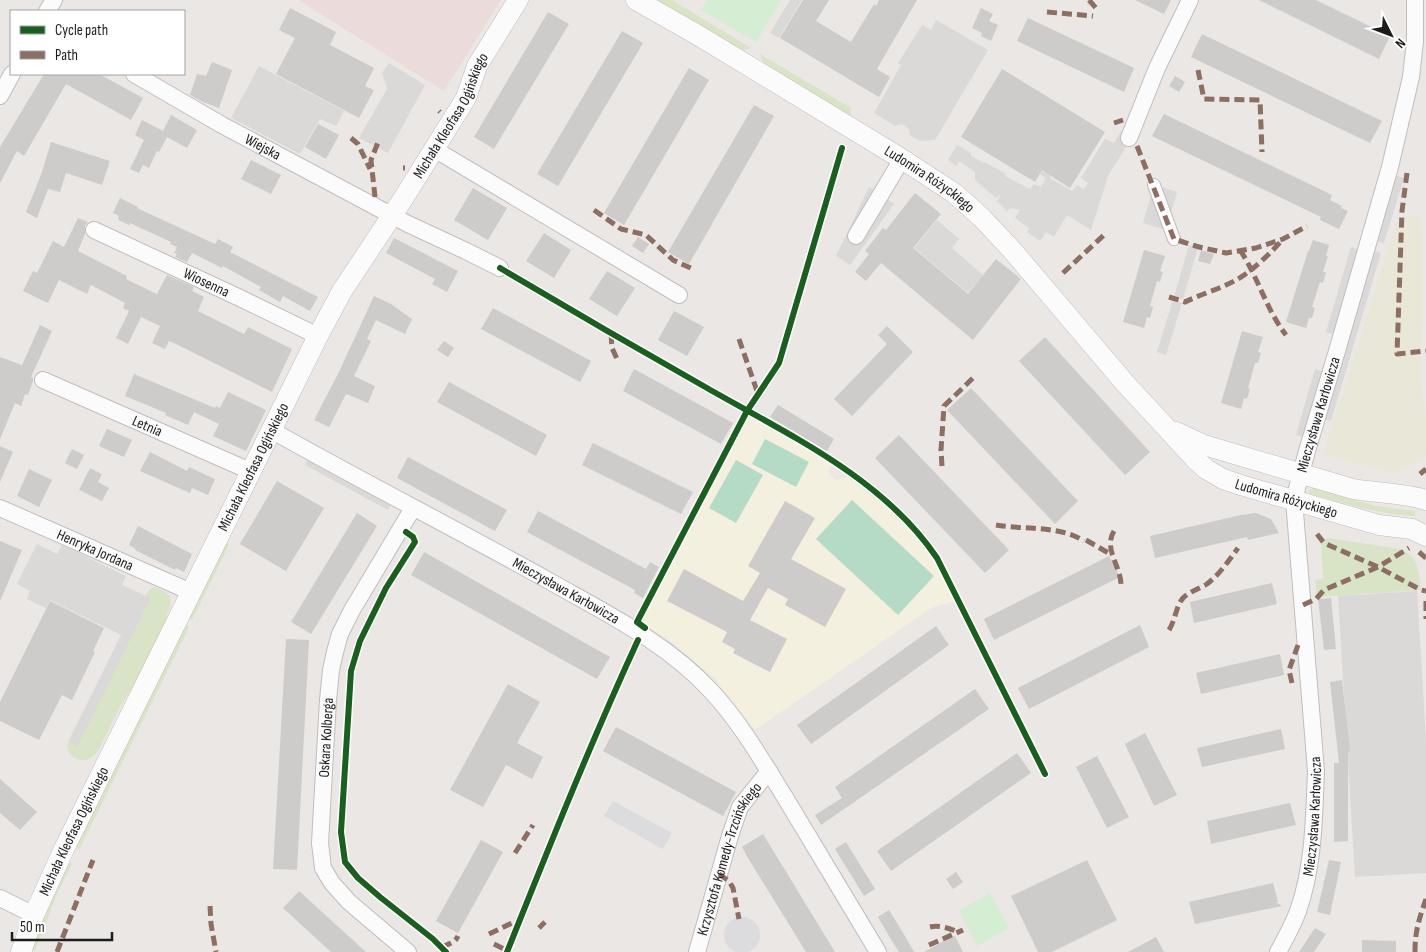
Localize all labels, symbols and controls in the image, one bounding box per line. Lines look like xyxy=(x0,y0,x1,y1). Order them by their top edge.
legend xyxy=(10,10,185,75)
north arrow xyxy=(1366,10,1416,60)
text: Cycle path xyxy=(55,21,108,40)
text: N xyxy=(1391,35,1409,52)
text: Path xyxy=(55,46,78,65)
street label: Michała Kleofasa Ogińskiego xyxy=(409,49,493,182)
street label: Wiejska xyxy=(241,130,284,165)
street label: Ludomira Różyckiego xyxy=(881,142,979,217)
street label: Wiosenna xyxy=(180,264,233,302)
street label: Mieczysława Karłowicza xyxy=(1293,354,1345,475)
street label: Michała Kleofasa Ogińskiego xyxy=(214,400,293,535)
street label: Letnia xyxy=(129,411,165,441)
street label: Ludomira Różyckiego xyxy=(1232,475,1340,522)
street label: Henryka Jordana xyxy=(54,525,136,576)
street label: Mieczysława Karłowicza xyxy=(509,554,623,629)
street label: Oskara Kolberga xyxy=(315,697,338,778)
street label: Mieczysława Karłowicza xyxy=(1299,756,1326,878)
street label: Michała Kleofasa Ogińskiego xyxy=(35,764,113,899)
street label: Krzysztofa Komedy-Trzcińskiego xyxy=(693,779,766,938)
scale bar xyxy=(12,910,112,942)
text: 50 m xyxy=(20,918,45,937)

